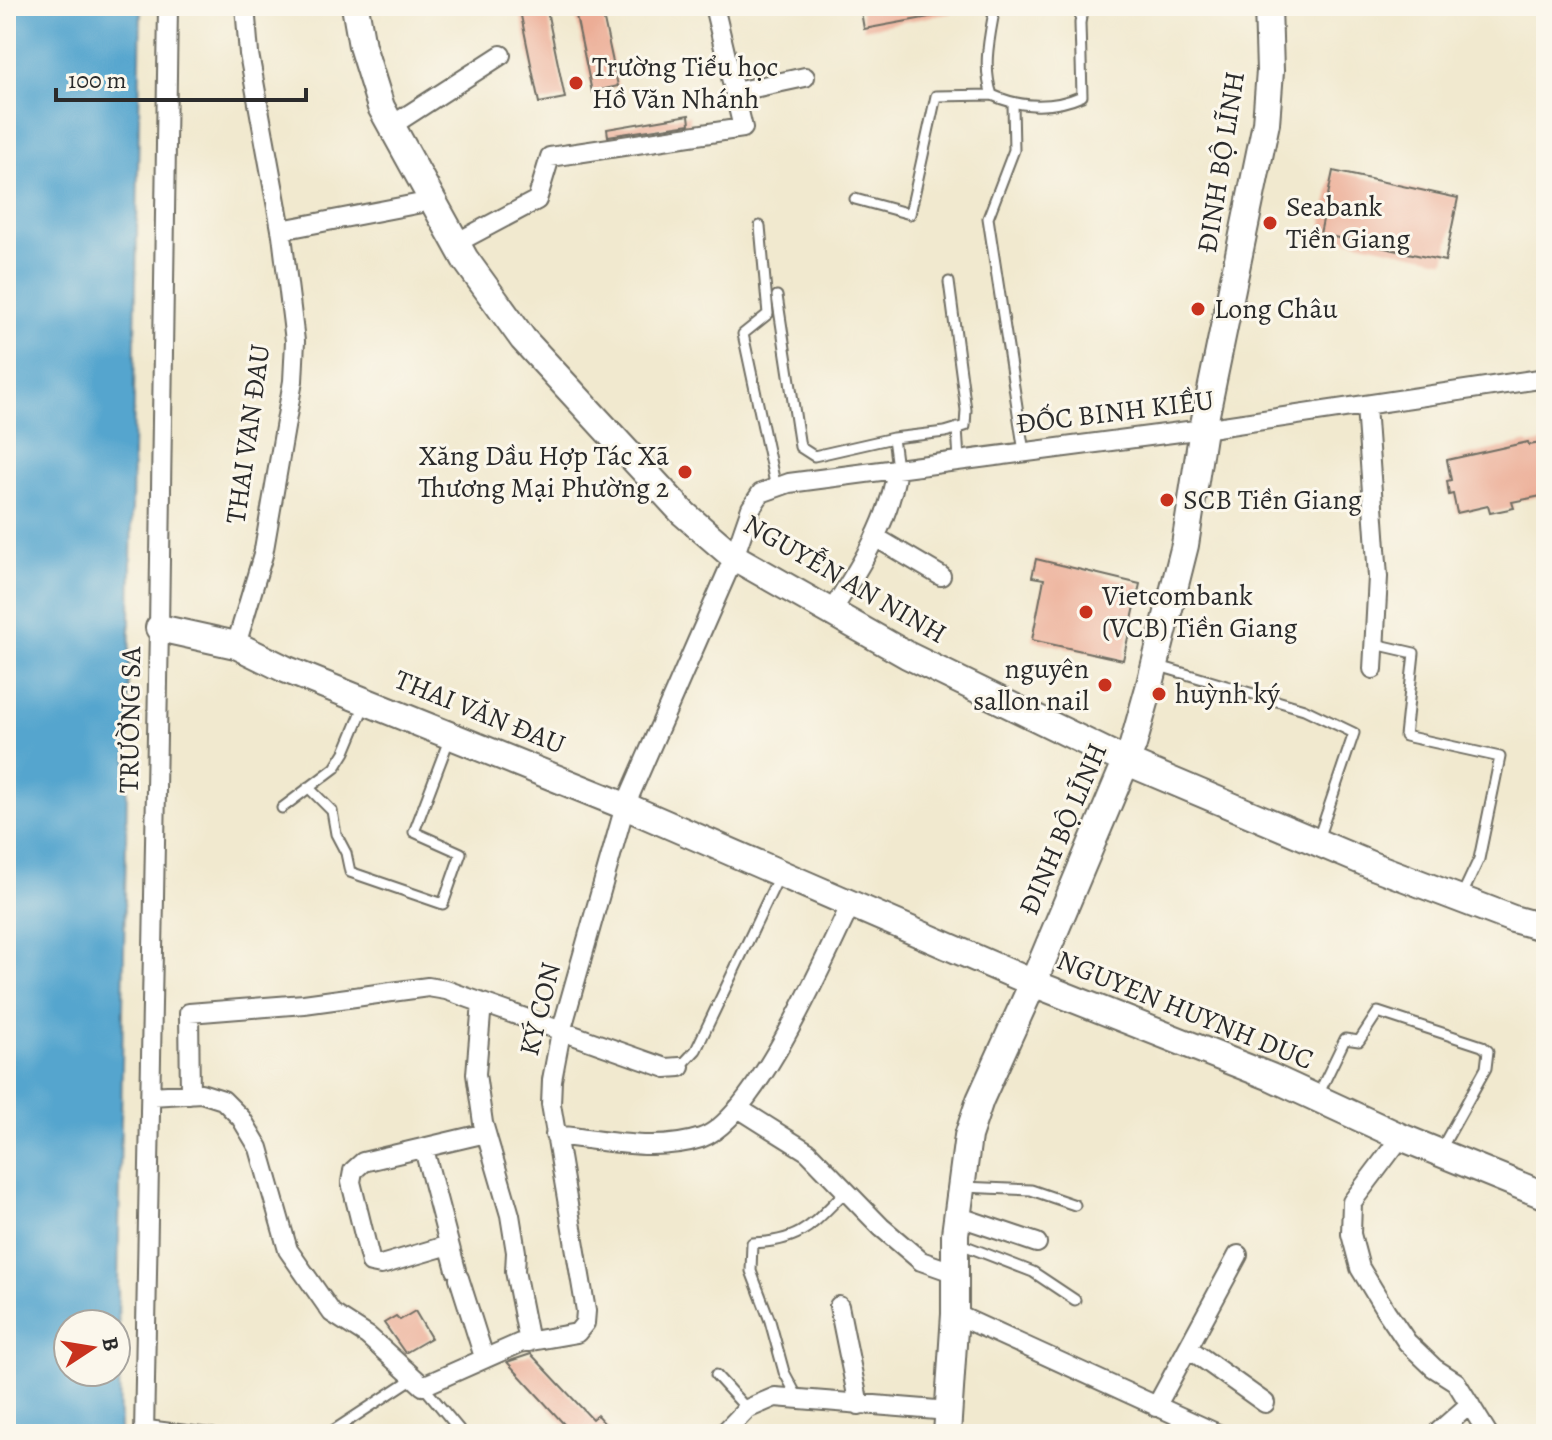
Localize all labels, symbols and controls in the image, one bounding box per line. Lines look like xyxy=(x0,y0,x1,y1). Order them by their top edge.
place label: Trường Tiểu học Hồ Văn Nhánh xyxy=(592,48,778,118)
scale bar xyxy=(56,52,306,102)
text: 100 m xyxy=(68,64,127,96)
street label: ĐINH BỘ LĨNH xyxy=(1188,68,1254,256)
marker: Trường Tiểu học Hồ Văn Nhánh xyxy=(567,74,585,92)
place label: Seabank Tiền Giang xyxy=(1286,188,1410,258)
marker: Seabank Tiền Giang xyxy=(1261,214,1279,232)
place label: Long Châu xyxy=(1214,290,1339,328)
marker: Long Châu xyxy=(1189,300,1207,318)
street label: THAI VAN ĐAU xyxy=(217,342,279,526)
street label: ĐỐC BINH KIỀU xyxy=(1014,381,1216,443)
place label: Xăng Dầu Hợp Tác Xã Thương Mại Phường 2 xyxy=(418,437,669,507)
marker: Xăng Dầu Hợp Tác Xã Thương Mại Phường 2 xyxy=(676,463,694,481)
place label: SCB Tiền Giang xyxy=(1183,481,1362,519)
marker: SCB Tiền Giang xyxy=(1158,491,1176,509)
street label: NGUYỄN AN NINH xyxy=(736,505,954,653)
place label: Vietcombank (VCB) Tiền Giang xyxy=(1101,577,1298,647)
marker: Vietcombank (VCB) Tiền Giang xyxy=(1077,603,1095,621)
street label: TRƯỜNG SA xyxy=(110,646,150,794)
place label: nguyên sallon nail xyxy=(973,650,1089,720)
street label: THAI VĂN ĐAU xyxy=(389,661,571,763)
place label: huỳnh ký xyxy=(1175,675,1280,713)
marker: nguyên sallon nail xyxy=(1096,676,1114,694)
marker: huỳnh ký xyxy=(1150,685,1168,703)
street label: ĐINH BỘ LĨNH xyxy=(1010,737,1116,921)
street label: NGUYEN HUYNH DUC xyxy=(1051,941,1319,1079)
street label: KÝ CON xyxy=(510,958,570,1060)
north arrow xyxy=(52,1308,132,1388)
text: B xyxy=(94,1334,127,1354)

